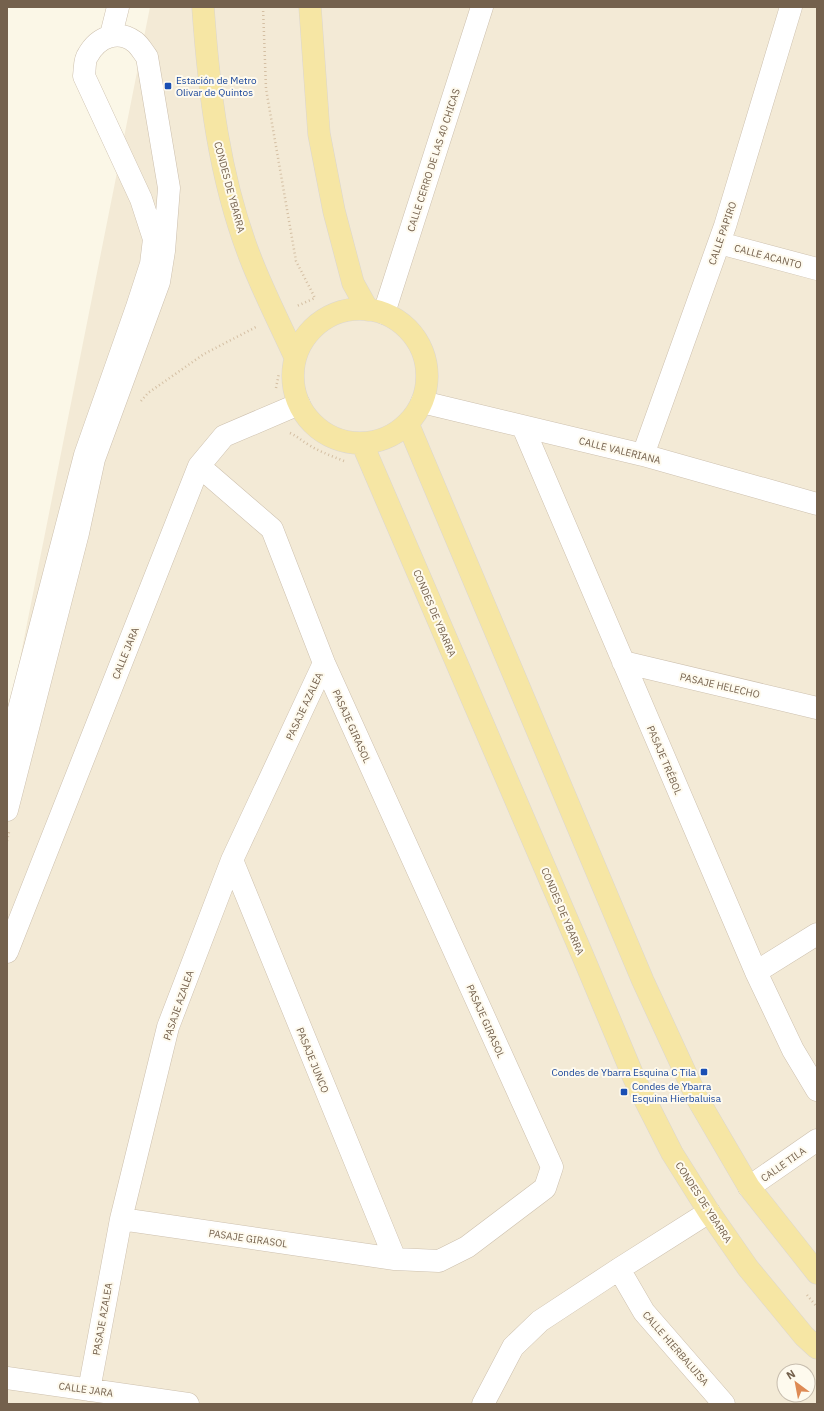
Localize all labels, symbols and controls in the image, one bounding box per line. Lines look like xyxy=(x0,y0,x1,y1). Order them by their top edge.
place label: Estación de Metro Olivar de Quintos xyxy=(176,74,257,99)
marker: Estación de Metro Olivar de Quintos xyxy=(163,81,173,91)
street label: CALLE CERRO DE LAS 40 CHICAS xyxy=(404,87,463,233)
street label: CONDES DE YBARRA xyxy=(211,140,248,235)
street label: CALLE PAPIRO xyxy=(706,200,739,267)
street label: CALLE ACANTO xyxy=(733,241,803,272)
street label: CALLE VALERIANA xyxy=(578,434,663,467)
street label: CONDES DE YBARRA xyxy=(410,567,459,659)
street label: CALLE JARA xyxy=(109,625,142,681)
street label: PASAJE AZALEA xyxy=(283,670,326,742)
street label: PASAJE HELECHO xyxy=(679,670,761,701)
street label: PASAJE GIRASOL xyxy=(329,687,374,765)
street label: PASAJE TRÉBOL xyxy=(644,724,685,797)
street label: CONDES DE YBARRA xyxy=(538,865,587,957)
street label: PASAJE AZALEA xyxy=(160,968,197,1042)
street label: PASAJE GIRASOL xyxy=(463,982,508,1060)
street label: PASAJE JUNCO xyxy=(293,1025,332,1095)
place label: Condes de Ybarra Esquina C Tila xyxy=(551,1066,697,1079)
marker: Condes de Ybarra Esquina C Tila xyxy=(699,1067,709,1077)
place label: Condes de Ybarra Esquina Hierbaluisa xyxy=(632,1080,722,1105)
marker: Condes de Ybarra Esquina Hierbaluisa xyxy=(619,1087,629,1097)
street label: CALLE TILA xyxy=(758,1144,809,1185)
street label: CONDES DE YBARRA xyxy=(673,1159,735,1246)
street label: PASAJE GIRASOL xyxy=(208,1227,288,1250)
street label: PASAJE AZALEA xyxy=(90,1281,115,1356)
street label: CALLE HIERBALUISA xyxy=(640,1308,712,1389)
north arrow xyxy=(776,1363,816,1403)
text: N xyxy=(784,1366,798,1383)
street label: CALLE JARA xyxy=(58,1379,115,1400)

